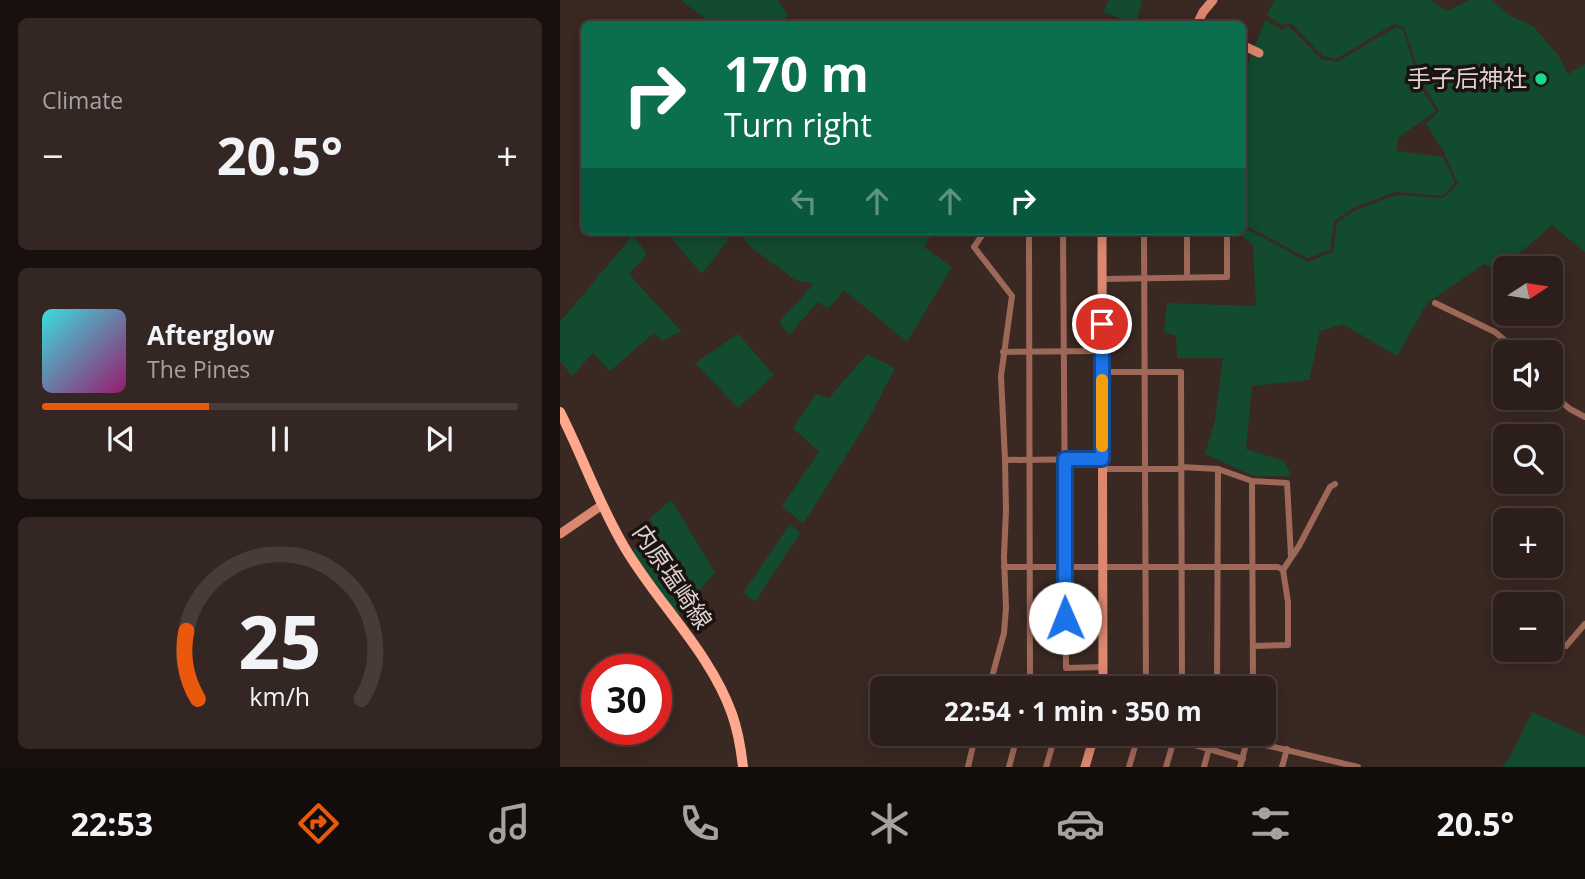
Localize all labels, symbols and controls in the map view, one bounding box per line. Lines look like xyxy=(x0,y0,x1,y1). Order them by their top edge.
text: 170 m xyxy=(724,40,869,106)
icon: right xyxy=(609,49,700,140)
place label: 手子后神社 xyxy=(1407,61,1527,94)
marker: 手子后神社 xyxy=(1533,71,1549,87)
text: Climate xyxy=(42,84,123,116)
text: Turn right xyxy=(724,103,872,146)
text: 20.5° xyxy=(217,119,343,190)
text: − xyxy=(42,129,64,181)
text: + xyxy=(496,129,518,181)
icon: left xyxy=(785,182,823,220)
icon: ahead xyxy=(858,182,896,220)
icon: ahead xyxy=(931,182,969,220)
icon: right xyxy=(1004,182,1042,220)
north arrow xyxy=(1493,256,1563,326)
map controls xyxy=(1493,256,1563,662)
pin xyxy=(1072,294,1132,354)
icon: arrive xyxy=(1083,305,1121,343)
text: Afterglow xyxy=(147,317,274,353)
button: sound xyxy=(1493,340,1563,410)
text: The Pines xyxy=(147,353,250,385)
icon: previous xyxy=(102,420,140,458)
icon: pause xyxy=(261,420,299,458)
icon: next xyxy=(420,420,458,458)
button: search xyxy=(1493,424,1563,494)
button: + xyxy=(1493,508,1563,578)
street label: 内原塩崎線 xyxy=(626,517,720,635)
position arrow xyxy=(1028,581,1102,655)
text: 25 xyxy=(238,592,322,691)
button: − xyxy=(1493,592,1563,662)
speed limit sign: 30 xyxy=(581,654,672,745)
text: km/h xyxy=(250,679,310,713)
text: 22:54 · 1 min · 350 m xyxy=(944,693,1202,729)
icon: directions xyxy=(294,799,343,848)
icon: music xyxy=(485,799,534,848)
icon: phone xyxy=(675,799,724,848)
icon: climate xyxy=(865,799,914,848)
icon: car xyxy=(1056,799,1105,848)
icon: filters xyxy=(1246,799,1295,848)
text: 22:53 xyxy=(71,802,153,845)
text: 20.5° xyxy=(1437,802,1514,845)

